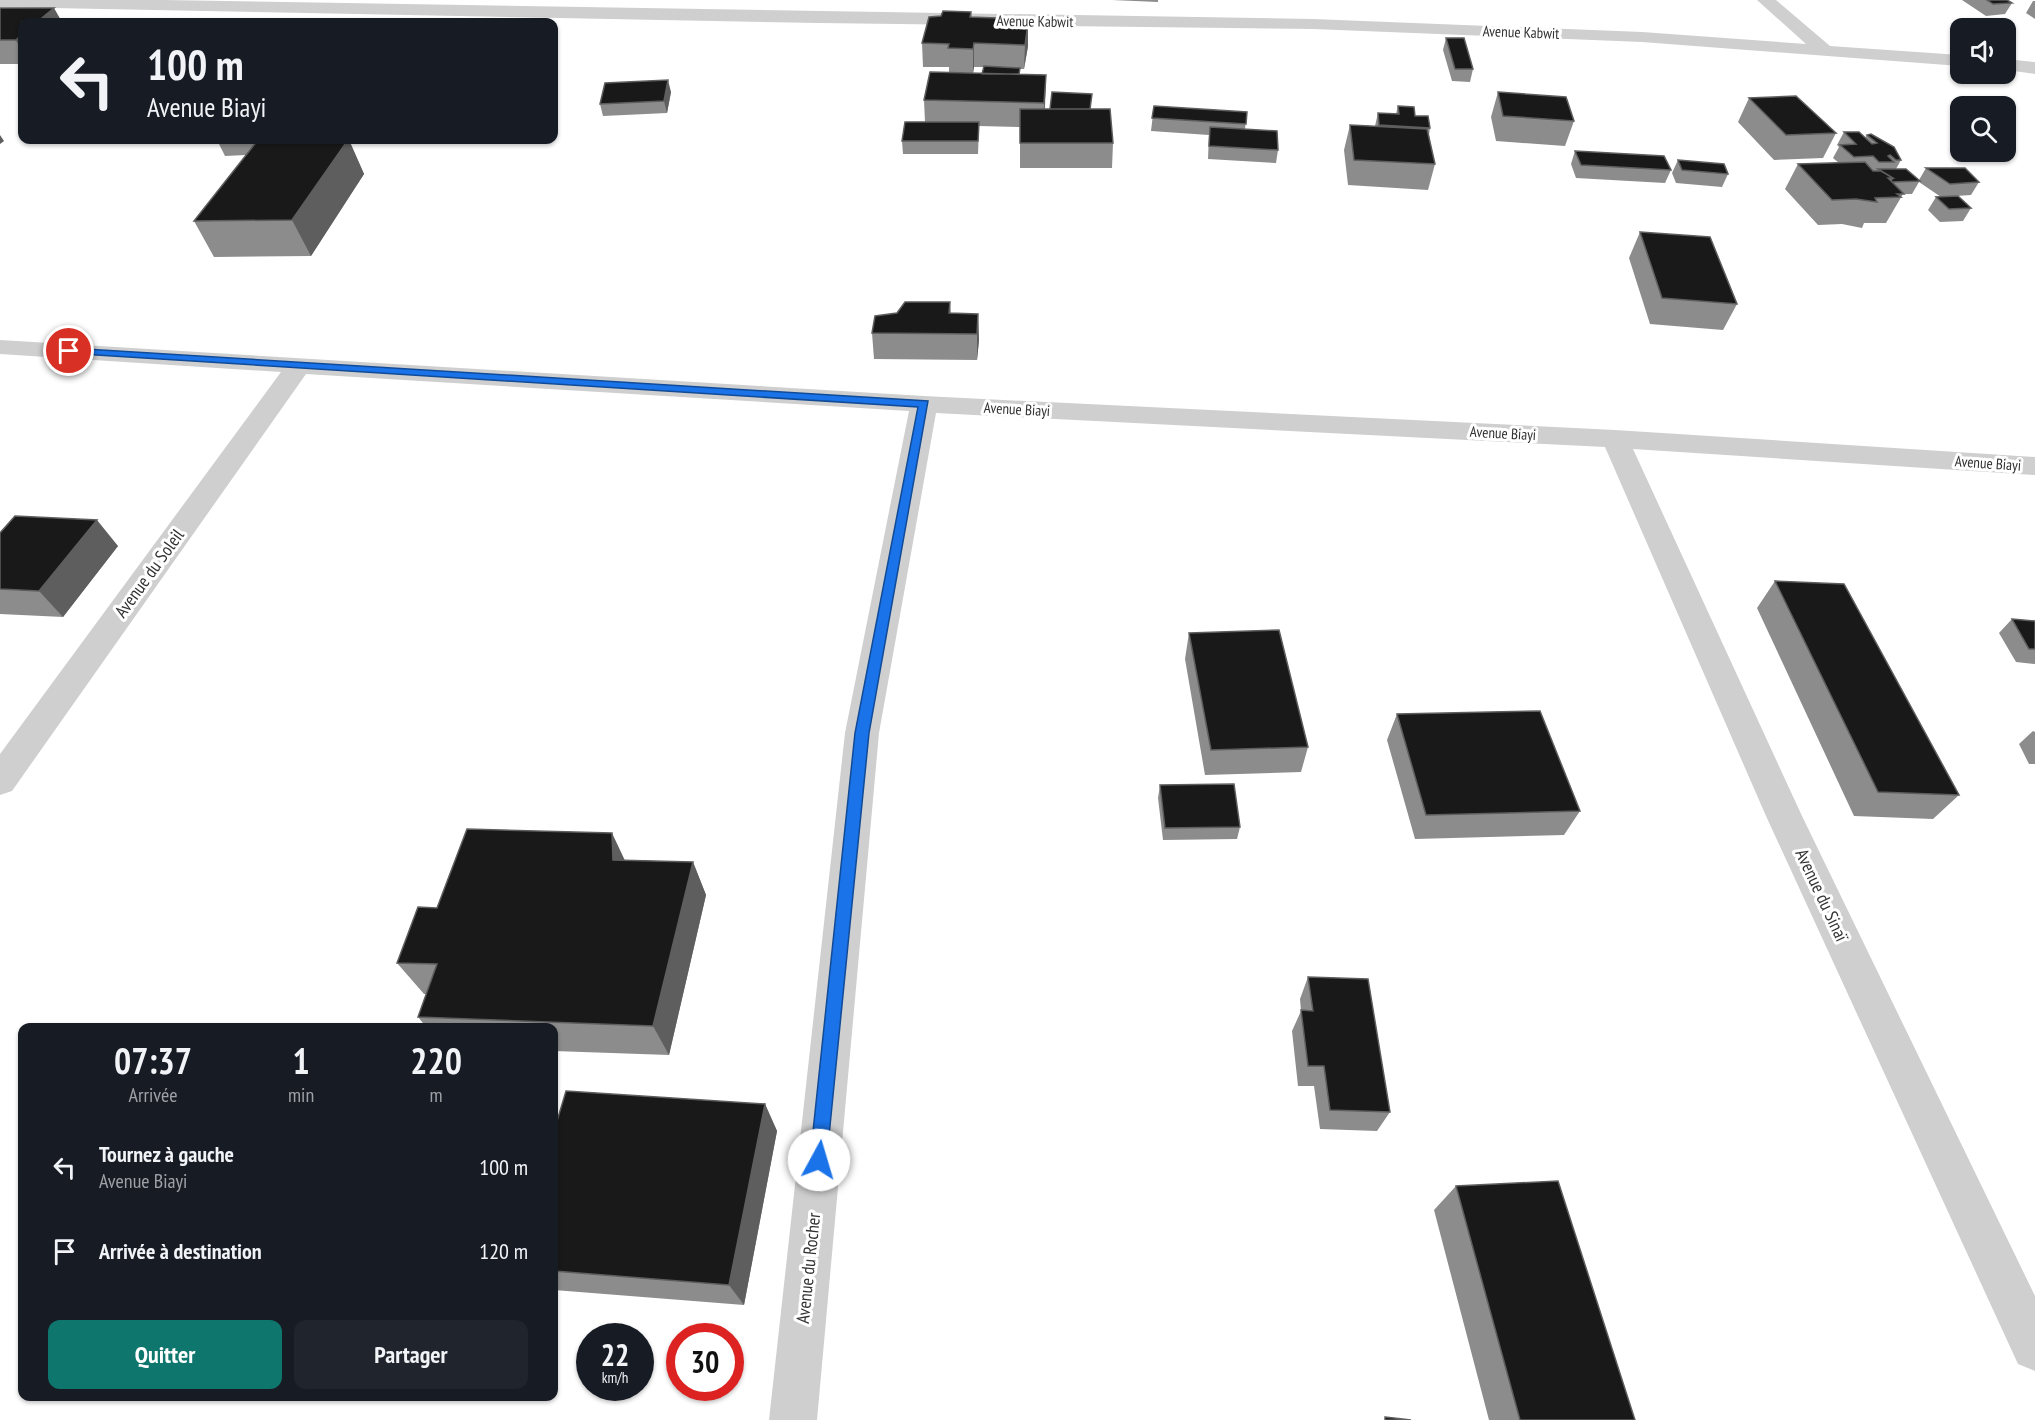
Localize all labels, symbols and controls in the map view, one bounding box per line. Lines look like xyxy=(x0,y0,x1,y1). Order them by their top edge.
street label: Avenue Kabwit xyxy=(996,11,1074,31)
map controls xyxy=(1950,18,2016,162)
button: sound xyxy=(1950,18,2016,84)
street label: Avenue Kabwit xyxy=(1482,21,1560,43)
text: 100 m xyxy=(147,37,244,92)
icon: left xyxy=(48,42,126,120)
text: Avenue Biayi xyxy=(147,90,266,124)
button: search xyxy=(1950,96,2016,162)
pin xyxy=(43,325,94,376)
icon: arrive xyxy=(52,334,85,367)
street label: Avenue Biayi xyxy=(983,398,1051,420)
street label: Avenue Biayi xyxy=(1469,422,1537,444)
street label: Avenue Biayi xyxy=(1954,451,2022,475)
street label: Avenue du Soleil xyxy=(109,524,189,622)
street label: Avenue du Sinaï xyxy=(1791,845,1854,946)
text: 07:37 xyxy=(114,1037,192,1084)
text: 1 xyxy=(292,1037,310,1084)
text: 220 xyxy=(410,1037,462,1084)
text: Arrivée xyxy=(129,1082,177,1108)
text: min xyxy=(288,1082,314,1108)
text: m xyxy=(430,1082,443,1108)
position arrow xyxy=(787,1128,851,1192)
text: Tournez à gauche xyxy=(99,1140,234,1168)
icon: left xyxy=(48,1151,81,1184)
text: 100 m xyxy=(479,1153,528,1181)
text: Avenue Biayi xyxy=(99,1168,187,1194)
street label: Avenue du Rocher xyxy=(791,1211,825,1324)
icon: arrive xyxy=(48,1235,81,1268)
text: Arrivée à destination xyxy=(99,1237,262,1265)
text: 120 m xyxy=(479,1237,528,1265)
button: Quitter xyxy=(48,1320,282,1389)
button: Partager xyxy=(294,1320,528,1389)
speed limit sign: 30 xyxy=(666,1323,744,1401)
text: 22 xyxy=(601,1335,629,1374)
text: km/h xyxy=(602,1368,628,1387)

